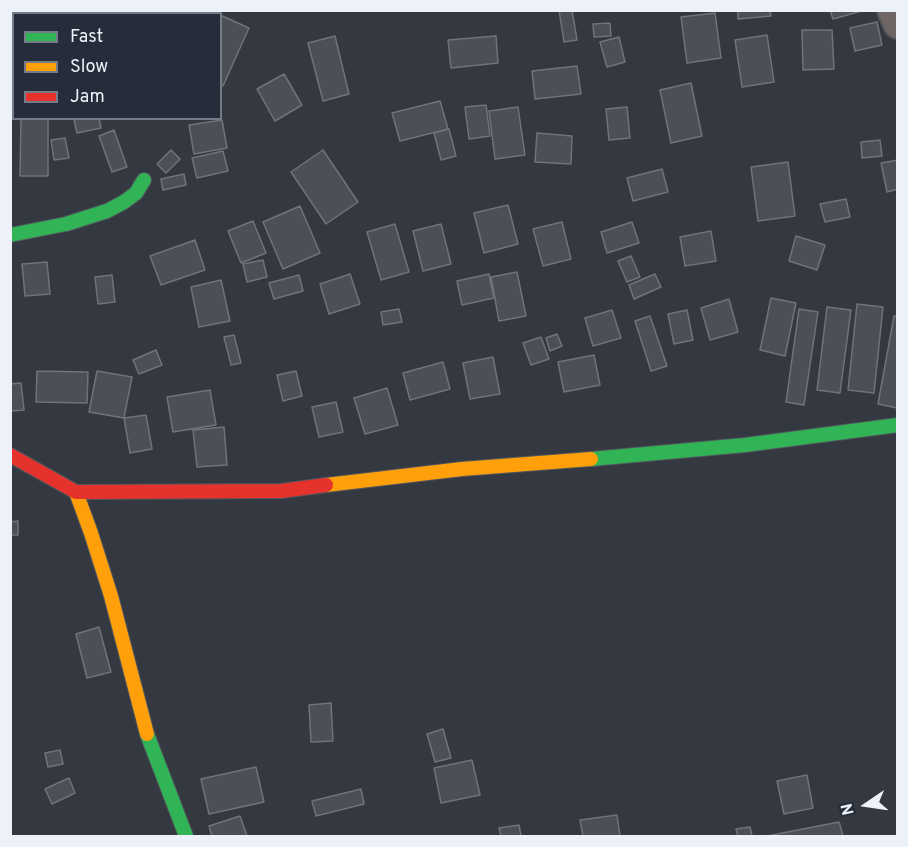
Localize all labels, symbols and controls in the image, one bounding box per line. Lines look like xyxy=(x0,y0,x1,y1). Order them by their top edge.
legend xyxy=(12,12,222,120)
text: Fast xyxy=(70,26,103,49)
text: Slow xyxy=(70,56,108,79)
text: Jam xyxy=(70,86,105,109)
north arrow xyxy=(836,775,896,835)
text: N xyxy=(837,801,859,817)

